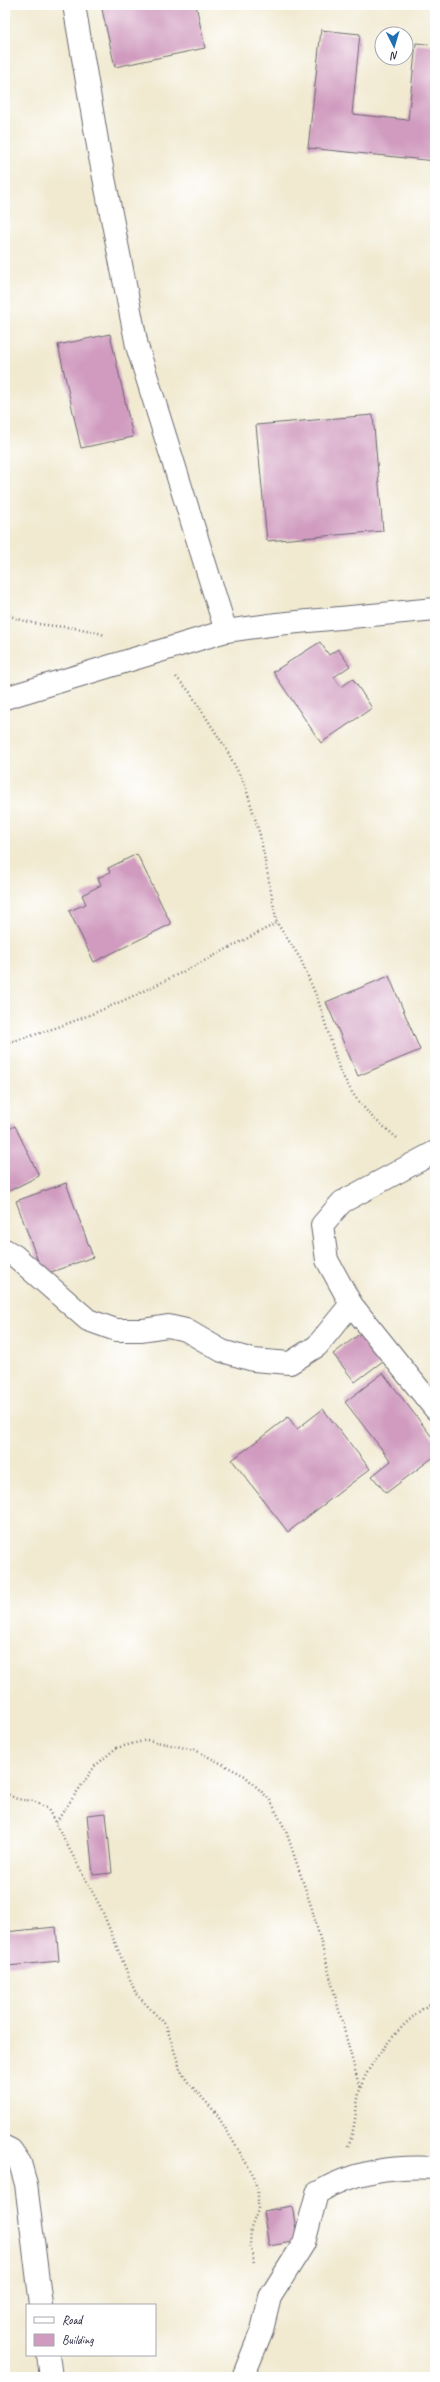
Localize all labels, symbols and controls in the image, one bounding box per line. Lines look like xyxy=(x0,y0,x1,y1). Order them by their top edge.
north arrow xyxy=(374,26,414,66)
text: N xyxy=(389,49,399,63)
legend xyxy=(26,2304,156,2356)
text: Road xyxy=(62,2312,84,2328)
text: Building xyxy=(62,2332,94,2348)

